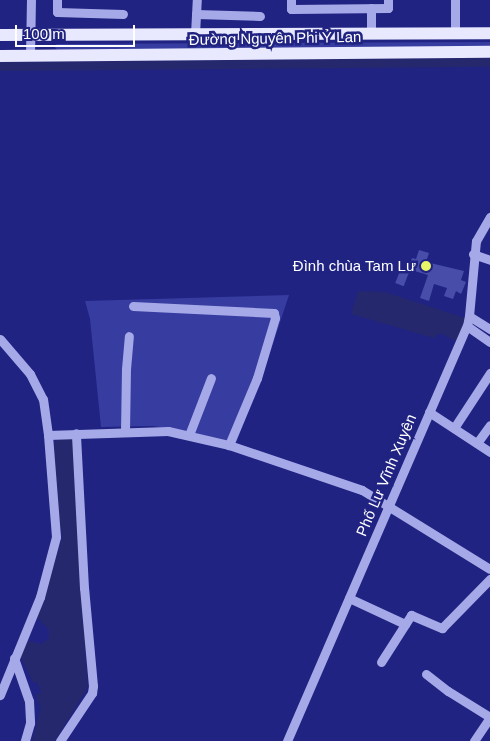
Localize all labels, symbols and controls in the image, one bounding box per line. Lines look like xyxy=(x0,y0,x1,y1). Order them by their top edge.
scale bar xyxy=(18,15,138,47)
text: 100 m xyxy=(23,25,65,42)
street label: Đường Nguyên Phi Ỷ Lan xyxy=(189,27,361,49)
place label: Đình chùa Tam Lư xyxy=(293,257,416,275)
marker: Đình chùa Tam Lư xyxy=(420,260,432,272)
street label: Phố Lư Vĩnh Xuyên xyxy=(352,411,420,539)

